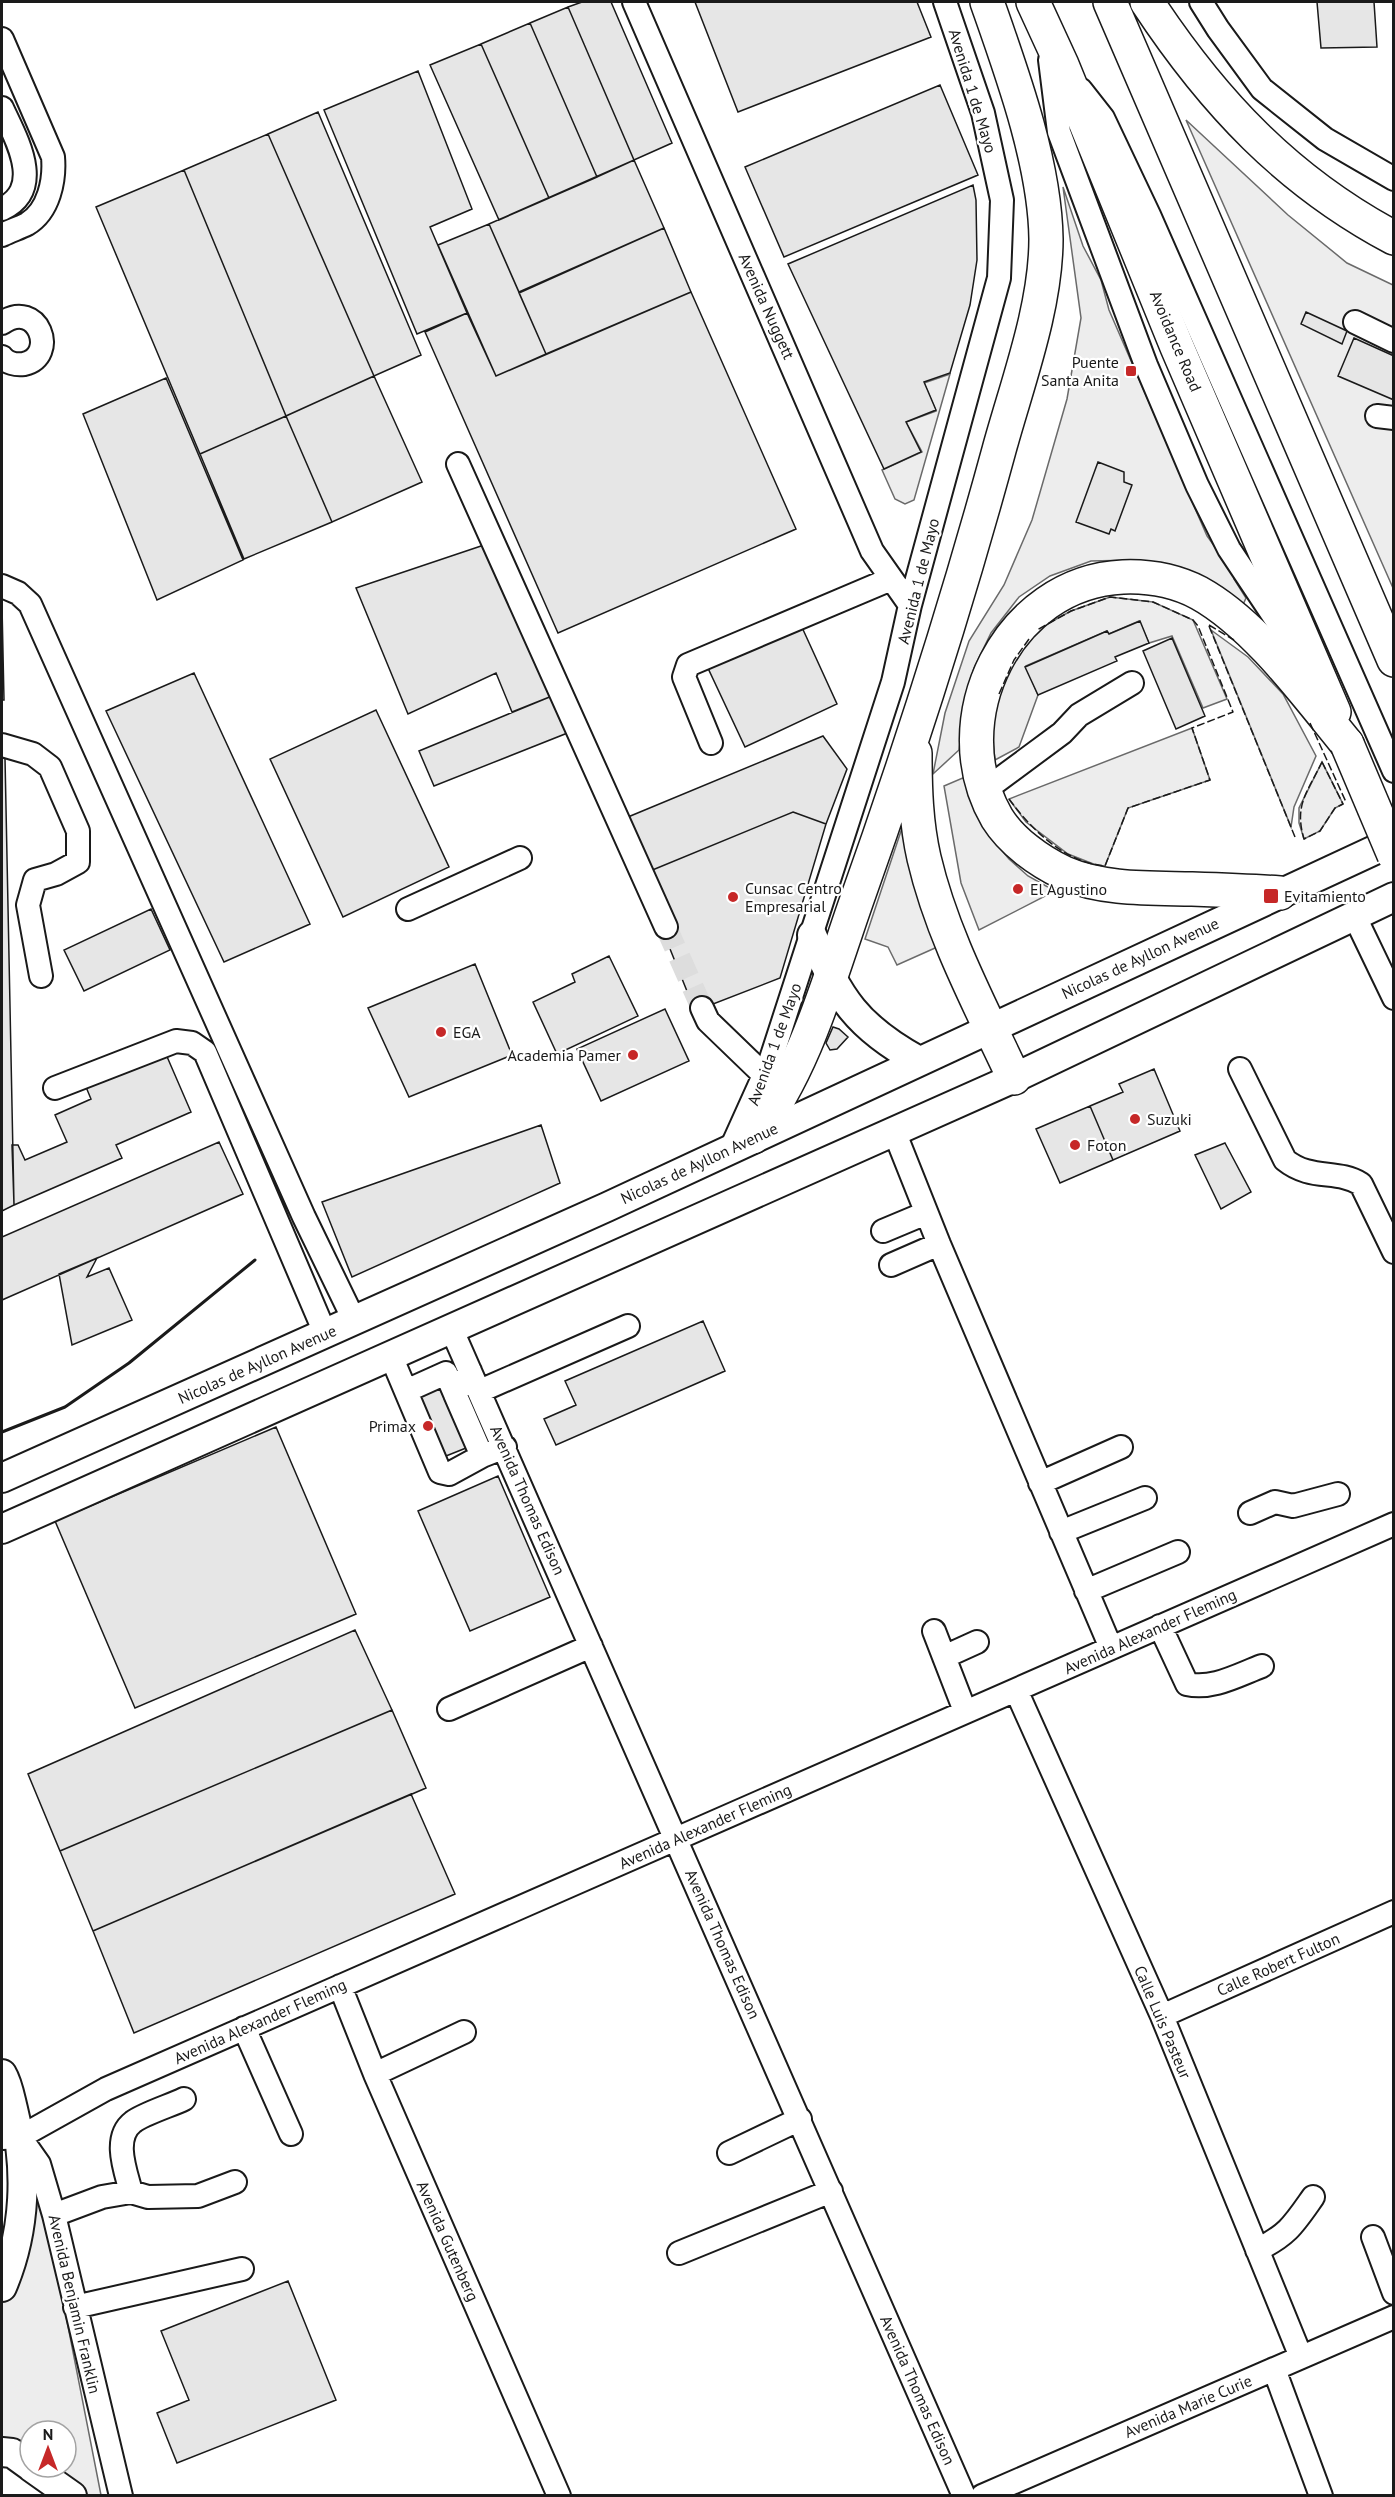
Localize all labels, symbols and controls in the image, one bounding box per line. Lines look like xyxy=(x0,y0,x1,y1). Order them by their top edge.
street label: Avenida 1 de Mayo xyxy=(945,26,1001,156)
street label: Avenida Nuggett xyxy=(735,250,800,363)
street label: Avoidance Road xyxy=(1146,288,1206,394)
place label: Puente Santa Anita xyxy=(1041,352,1119,390)
marker: Puente Santa Anita xyxy=(1124,364,1138,378)
street label: Avenida 1 de Mayo xyxy=(893,516,943,646)
place label: Cunsac Centro Empresarial xyxy=(745,878,842,916)
place label: El Agustino xyxy=(1030,879,1107,899)
marker: El Agustino xyxy=(1011,882,1025,896)
place label: Evitamiento xyxy=(1284,886,1366,906)
marker: Evitamiento xyxy=(1262,887,1280,905)
marker: Cunsac Centro Empresarial xyxy=(726,890,740,904)
street label: Nicolas de Ayllon Avenue xyxy=(1058,913,1222,1003)
street label: Avenida 1 de Mayo xyxy=(743,980,805,1108)
place label: EGA xyxy=(453,1022,481,1042)
marker: EGA xyxy=(434,1025,448,1039)
place label: Academia Pamer xyxy=(508,1045,622,1065)
marker: Academia Pamer xyxy=(626,1048,640,1062)
place label: Suzuki xyxy=(1147,1109,1192,1129)
marker: Suzuki xyxy=(1128,1112,1142,1126)
street label: Nicolas de Ayllon Avenue xyxy=(617,1118,781,1208)
place label: Foton xyxy=(1087,1135,1126,1155)
marker: Foton xyxy=(1068,1138,1082,1152)
street label: Nicolas de Ayllon Avenue xyxy=(175,1320,339,1408)
place label: Primax xyxy=(369,1416,416,1436)
marker: Primax xyxy=(421,1419,435,1433)
street label: Avenida Thomas Edison xyxy=(486,1422,570,1578)
street label: Avenida Alexander Fleming xyxy=(1061,1584,1239,1678)
street label: Avenida Alexander Fleming xyxy=(616,1779,794,1873)
street label: Avenida Thomas Edison xyxy=(681,1866,765,2022)
street label: Calle Robert Fulton xyxy=(1213,1928,1343,2000)
street label: Calle Luis Pasteur xyxy=(1130,1962,1196,2082)
street label: Avenida Alexander Fleming xyxy=(171,1974,349,2068)
street label: Avenida Gutenberg xyxy=(412,2178,484,2304)
street label: Avenida Benjamin Franklin xyxy=(45,2213,105,2395)
street label: Avenida Thomas Edison xyxy=(876,2312,960,2468)
street label: Avenida Marie Curie xyxy=(1121,2370,1255,2442)
north arrow xyxy=(18,2419,78,2479)
text: N xyxy=(43,2424,53,2444)

